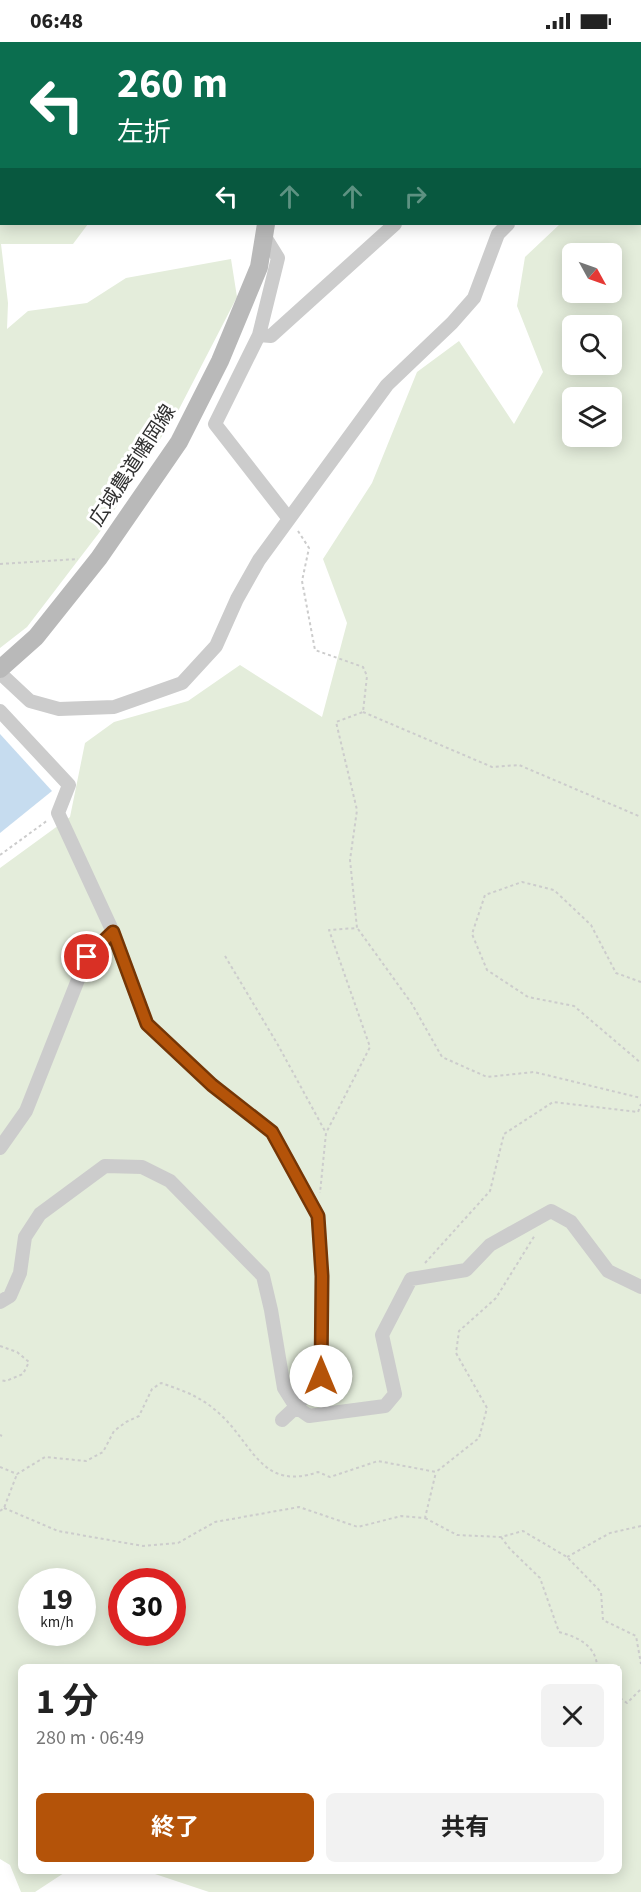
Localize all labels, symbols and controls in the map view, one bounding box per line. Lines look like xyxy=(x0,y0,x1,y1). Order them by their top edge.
text: 06:48 xyxy=(30,5,83,37)
text: 260 m xyxy=(117,54,228,114)
icon: left xyxy=(18,66,96,144)
text: 左折 xyxy=(117,113,171,152)
icon: left xyxy=(210,180,243,213)
icon: ahead xyxy=(273,180,306,213)
icon: ahead xyxy=(336,180,369,213)
icon: right xyxy=(399,180,432,213)
north arrow xyxy=(562,243,622,303)
map controls xyxy=(562,243,622,447)
button: search xyxy=(562,315,622,375)
button: layers xyxy=(562,387,622,447)
street label: 広域農道幡岡線 xyxy=(83,399,183,532)
pin xyxy=(61,931,112,982)
icon: arrive xyxy=(70,940,103,973)
position arrow xyxy=(289,1344,353,1408)
speed limit sign: 30 xyxy=(108,1568,186,1646)
text: 19 xyxy=(41,1578,73,1621)
text: km/h xyxy=(40,1612,74,1633)
text: 1 分 xyxy=(36,1676,98,1727)
button: close xyxy=(541,1684,604,1747)
text: 280 m · 06:49 xyxy=(36,1724,144,1752)
button: 終了 xyxy=(36,1793,314,1862)
button: 共有 xyxy=(326,1793,604,1862)

